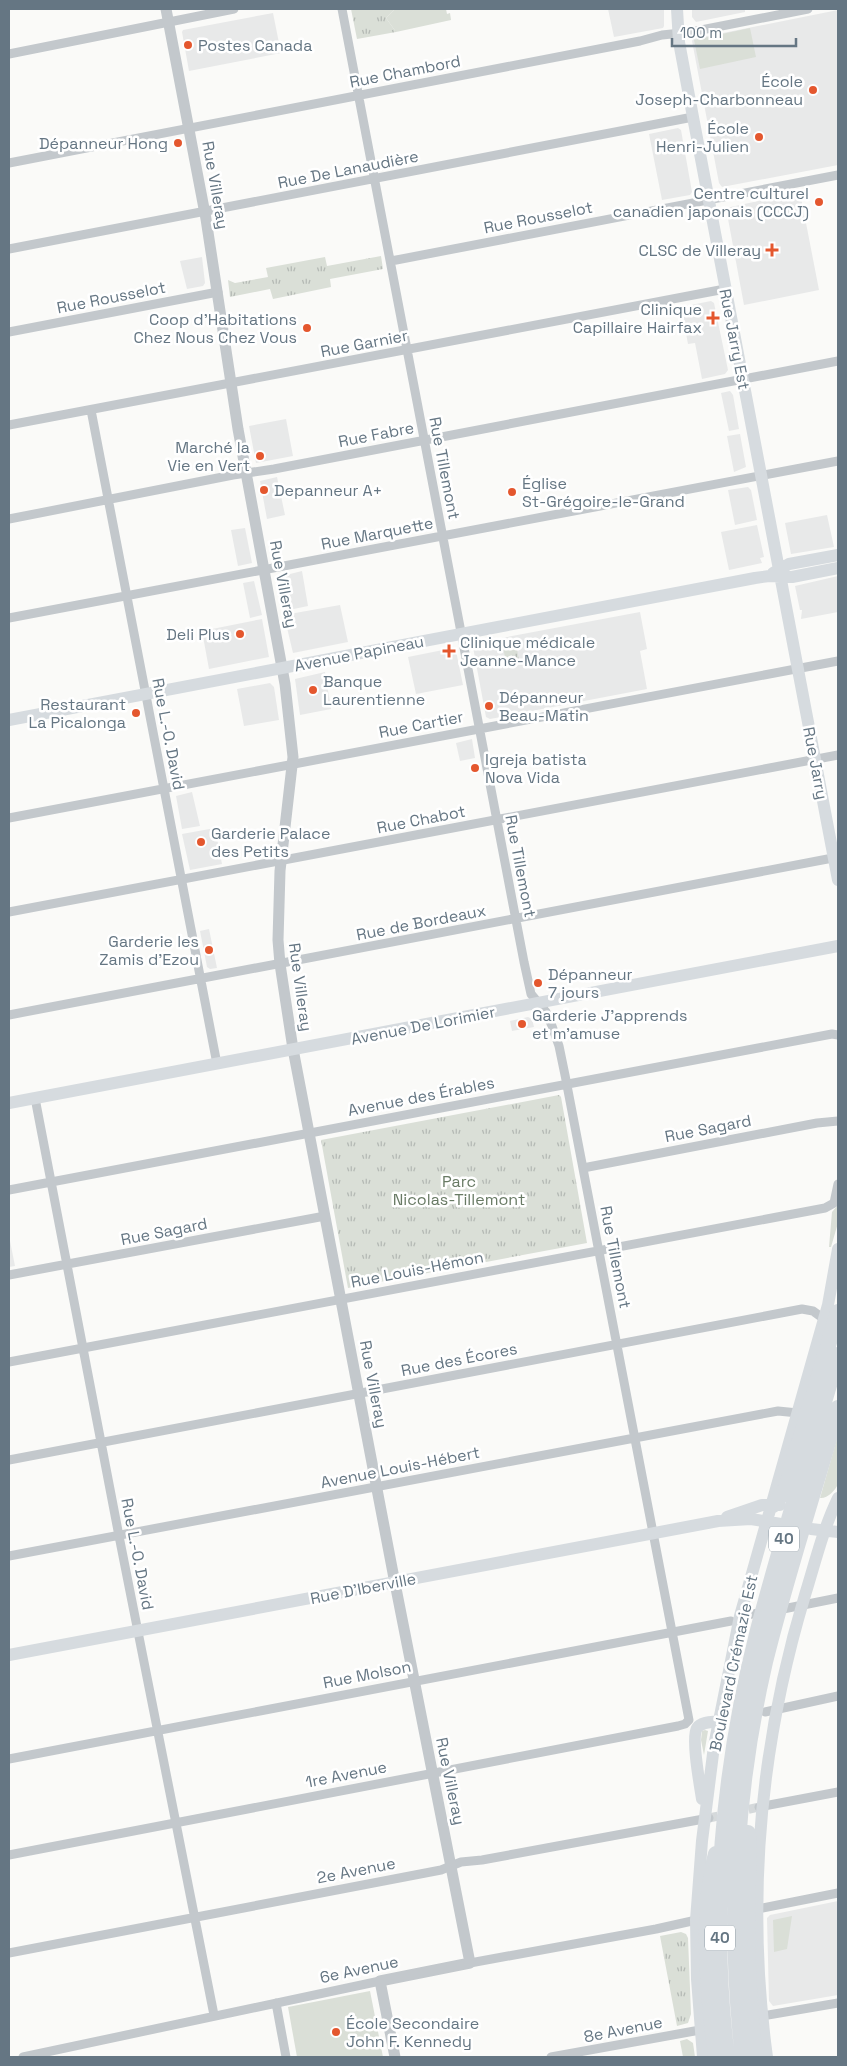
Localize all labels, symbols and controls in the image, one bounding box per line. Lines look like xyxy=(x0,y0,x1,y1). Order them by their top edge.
scale bar xyxy=(672,15,796,47)
text: 100 m xyxy=(680,23,722,42)
place label: Postes Canada xyxy=(198,35,312,56)
marker: Postes Canada xyxy=(182,39,194,51)
street label: Rue Chambord xyxy=(348,50,462,93)
place label: École Joseph-Charbonneau xyxy=(635,71,803,110)
marker: École Joseph-Charbonneau xyxy=(807,84,819,96)
place label: École Henri-Julien xyxy=(656,118,749,157)
marker: École Henri-Julien xyxy=(753,131,765,143)
place label: Dépanneur Hong xyxy=(39,133,168,154)
marker: Dépanneur Hong xyxy=(172,137,184,149)
street label: Rue Villeray xyxy=(197,139,234,231)
street label: Rue De Lanaudière xyxy=(276,146,420,193)
place label: Centre culturel canadien japonais (CCCJ) xyxy=(613,183,809,222)
marker: Centre culturel canadien japonais (CCCJ) xyxy=(813,196,825,208)
street label: Rue Rousselot xyxy=(482,197,594,238)
place label: CLSC de Villeray xyxy=(638,240,761,261)
marker: CLSC de Villeray xyxy=(765,243,779,257)
street label: Rue Rousselot xyxy=(55,277,167,318)
street label: Rue Jarry Est xyxy=(714,287,755,391)
place label: Clinique Capillaire Hairfax xyxy=(573,299,702,338)
place label: Coop d'Habitations Chez Nous Chez Vous xyxy=(134,309,297,348)
marker: Clinique Capillaire Hairfax xyxy=(706,311,720,325)
marker: Coop d'Habitations Chez Nous Chez Vous xyxy=(301,322,313,334)
street label: Rue Garnier xyxy=(319,325,410,362)
street label: Rue Tillemont xyxy=(424,415,465,521)
street label: Rue Fabre xyxy=(336,417,416,452)
place label: Marché la Vie en Vert xyxy=(167,437,250,476)
marker: Marché la Vie en Vert xyxy=(254,450,266,462)
place label: Église St-Grégoire-le-Grand xyxy=(522,473,685,512)
place label: Depanneur A+ xyxy=(274,480,382,501)
marker: Depanneur A+ xyxy=(258,484,270,496)
marker: Église St-Grégoire-le-Grand xyxy=(506,486,518,498)
street label: Rue Marquette xyxy=(319,512,435,555)
street label: Rue Villeray xyxy=(265,538,302,630)
place label: Deli Plus xyxy=(166,624,230,645)
marker: Deli Plus xyxy=(234,628,246,640)
street label: Avenue Papineau xyxy=(293,631,426,676)
place label: Clinique médicale Jeanne-Mance xyxy=(460,632,595,671)
marker: Clinique médicale Jeanne-Mance xyxy=(442,644,456,658)
place label: Banque Laurentienne xyxy=(323,671,425,710)
street label: Rue L.-O. David xyxy=(147,676,190,792)
marker: Banque Laurentienne xyxy=(307,684,319,696)
place label: Dépanneur Beau-Matin xyxy=(499,687,589,726)
place label: Restaurant La Picalonga xyxy=(29,694,126,733)
marker: Dépanneur Beau-Matin xyxy=(483,700,495,712)
street label: Rue Cartier xyxy=(377,706,465,743)
marker: Restaurant La Picalonga xyxy=(130,707,142,719)
street label: Rue Jarry xyxy=(798,725,833,801)
place label: Igreja batista Nova Vida xyxy=(485,749,587,788)
marker: Igreja batista Nova Vida xyxy=(469,762,481,774)
street label: Rue Chabot xyxy=(375,801,467,838)
street label: Rue Tillemont xyxy=(500,813,541,919)
place label: Garderie Palace des Petits xyxy=(211,823,330,862)
marker: Garderie Palace des Petits xyxy=(195,836,207,848)
street label: Rue de Bordeaux xyxy=(354,900,488,945)
place label: Garderie les Zamis d'Ezou xyxy=(99,931,199,970)
street label: Rue Villeray xyxy=(284,942,317,1033)
marker: Garderie les Zamis d'Ezou xyxy=(203,944,215,956)
place label: Dépanneur 7 jours xyxy=(548,964,633,1003)
marker: Dépanneur 7 jours xyxy=(532,977,544,989)
street label: Avenue De Lorimier xyxy=(349,1001,497,1050)
place label: Garderie J'apprends et m'amuse xyxy=(532,1005,688,1044)
marker: Garderie J'apprends et m'amuse xyxy=(516,1018,528,1030)
street label: Avenue des Érables xyxy=(346,1072,496,1121)
street label: Rue Sagard xyxy=(663,1110,753,1147)
park label: Parc Nicolas-Tillemont xyxy=(393,1171,525,1210)
street label: Rue Tillemont xyxy=(595,1204,636,1310)
street label: Rue Sagard xyxy=(119,1213,209,1250)
street label: Rue Louis-Hémon xyxy=(349,1246,485,1293)
street label: Rue Villeray xyxy=(355,1338,392,1430)
street label: Rue des Écores xyxy=(399,1338,519,1381)
street label: Avenue Louis-Hébert xyxy=(319,1442,481,1493)
street label: Rue L.-O. David xyxy=(116,1496,159,1612)
road number: 40 xyxy=(769,1526,799,1552)
street label: Rue D'Iberville xyxy=(308,1568,418,1609)
street label: Boulevard Crémazie Est xyxy=(705,1573,762,1753)
street label: Rue Molson xyxy=(321,1656,413,1693)
street label: Rue Villeray xyxy=(431,1735,470,1827)
street label: 1re Avenue xyxy=(304,1756,388,1793)
street label: 2e Avenue xyxy=(315,1853,397,1888)
road number: 40 xyxy=(705,1926,735,1950)
street label: 6e Avenue xyxy=(318,1951,400,1988)
street label: 8e Avenue xyxy=(582,2012,664,2047)
place label: École Secondaire John F. Kennedy xyxy=(346,2013,479,2052)
marker: École Secondaire John F. Kennedy xyxy=(330,2026,342,2038)

